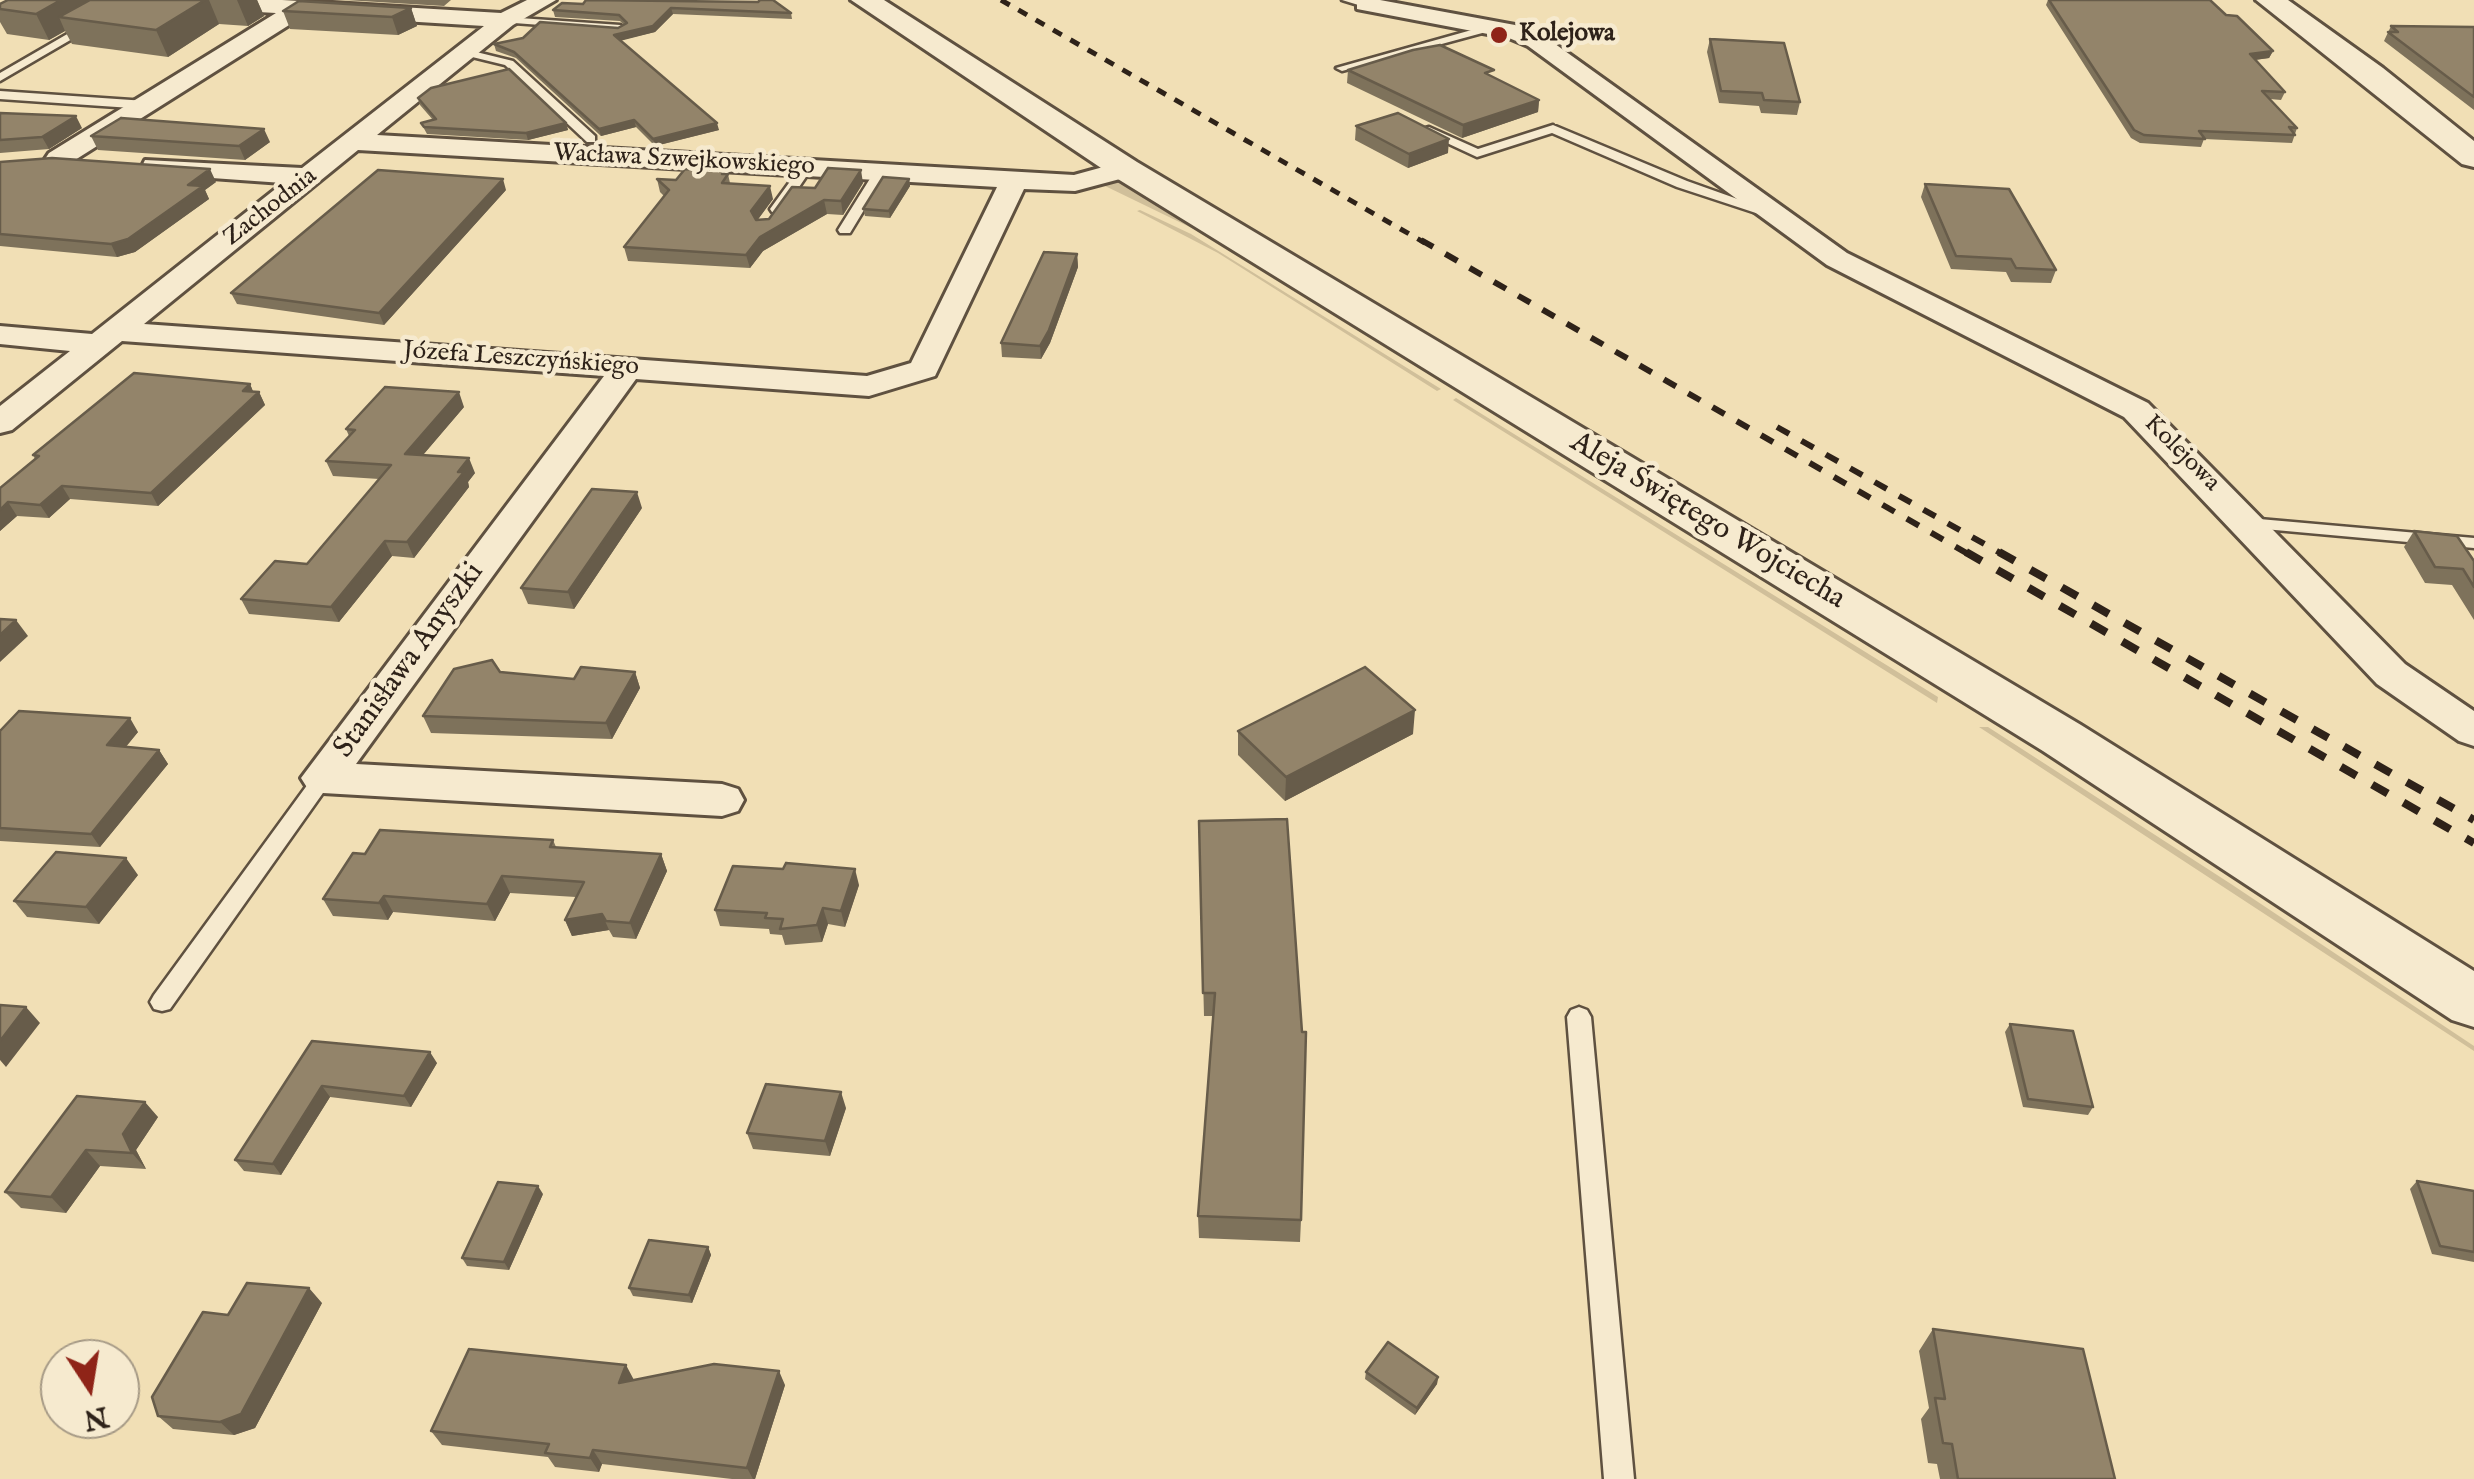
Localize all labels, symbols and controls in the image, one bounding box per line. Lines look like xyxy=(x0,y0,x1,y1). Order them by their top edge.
place label: Kolejowa xyxy=(1519,20,1615,50)
marker: Kolejowa xyxy=(1488,24,1510,46)
street label: Wacława Szwejkowskiego xyxy=(552,139,816,183)
street label: Zachodnia xyxy=(218,162,324,254)
street label: Józefa Leszczyńskiego xyxy=(402,337,640,383)
street label: Kolejowa xyxy=(2136,409,2226,499)
street label: Aleja Świętego Wojciecha xyxy=(1563,426,1851,618)
street label: Stanisława Anyszki xyxy=(327,556,493,766)
north arrow xyxy=(40,1339,140,1439)
text: N xyxy=(80,1397,111,1437)

